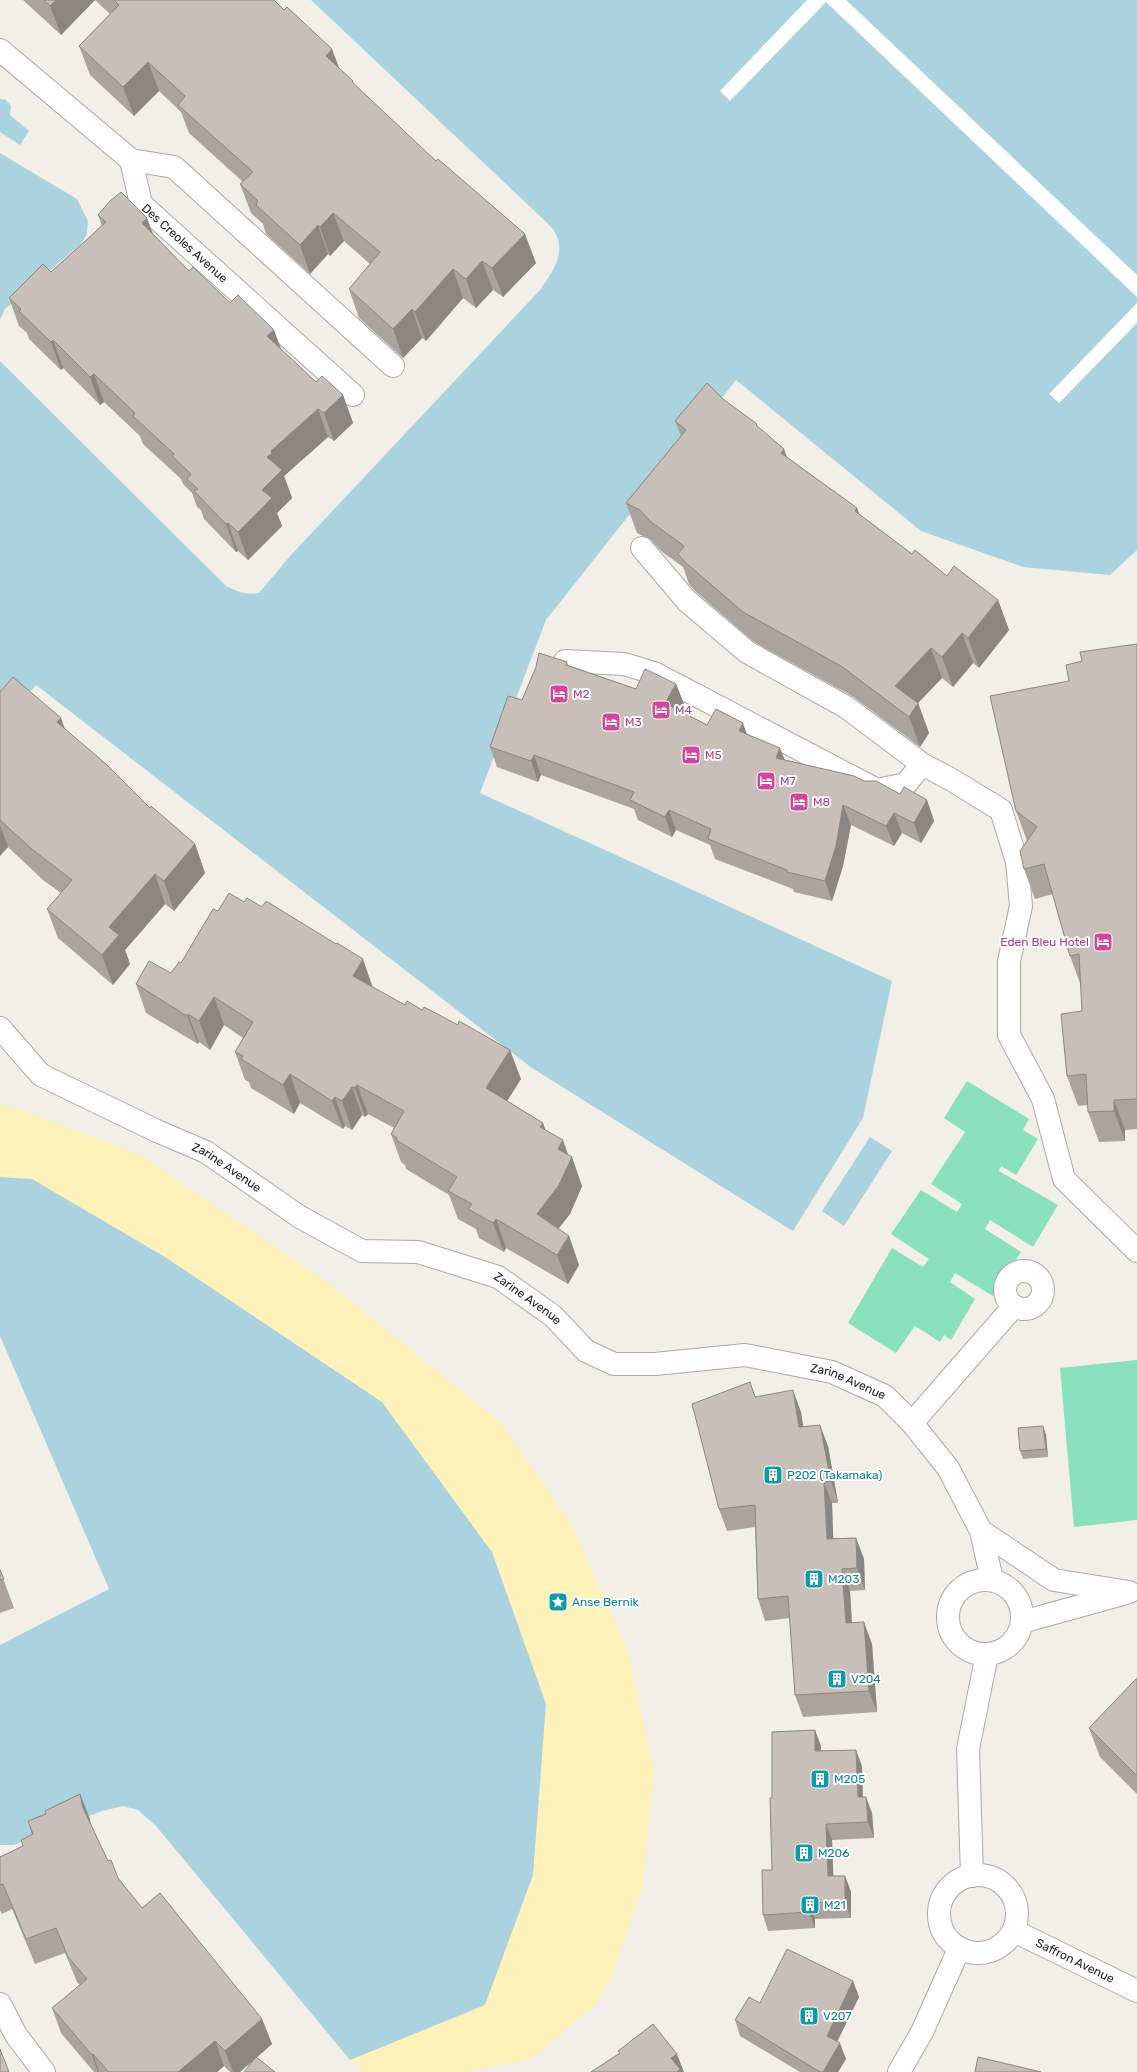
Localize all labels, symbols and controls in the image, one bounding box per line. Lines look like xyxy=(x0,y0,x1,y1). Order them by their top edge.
street label: Des Creoles Avenue xyxy=(139,201,231,286)
hotel icon: M2 xyxy=(548,683,570,705)
place label: M2 xyxy=(573,687,590,701)
hotel icon: M4 xyxy=(650,699,672,721)
place label: M4 xyxy=(675,703,693,717)
hotel icon: M3 xyxy=(600,711,622,733)
place label: M3 xyxy=(625,715,642,729)
hotel icon: M5 xyxy=(680,744,702,766)
place label: M5 xyxy=(705,748,722,762)
hotel icon: M7 xyxy=(755,770,777,792)
place label: M7 xyxy=(780,774,796,788)
hotel icon: M8 xyxy=(788,791,810,813)
place label: M8 xyxy=(813,795,830,809)
hotel icon: Eden Bleu Hotel xyxy=(1092,931,1114,953)
place label: Eden Bleu Hotel xyxy=(1000,935,1089,949)
street label: Zarine Avenue xyxy=(190,1140,264,1195)
street label: Zarine Avenue xyxy=(491,1269,565,1328)
street label: Zarine Avenue xyxy=(809,1361,888,1402)
building icon: P202 (Takamaka) xyxy=(762,1464,784,1486)
place label: P202 (Takamaka) xyxy=(787,1468,882,1482)
building icon: M203 xyxy=(803,1568,825,1590)
place label: M203 xyxy=(828,1572,859,1586)
place icon: Anse Bernik xyxy=(547,1591,569,1613)
place label: Anse Bernik xyxy=(572,1595,640,1609)
building icon: V204 xyxy=(826,1668,848,1690)
place label: V204 xyxy=(851,1672,881,1686)
building icon: M205 xyxy=(809,1768,831,1790)
place label: M205 xyxy=(834,1772,865,1786)
building icon: M206 xyxy=(793,1842,815,1864)
place label: M206 xyxy=(818,1846,849,1860)
building icon: M21 xyxy=(799,1894,821,1916)
place label: M21 xyxy=(824,1898,846,1912)
street label: Saffron Avenue xyxy=(1034,1936,1117,1986)
building icon: V207 xyxy=(798,2005,820,2027)
place label: V207 xyxy=(823,2009,852,2023)

